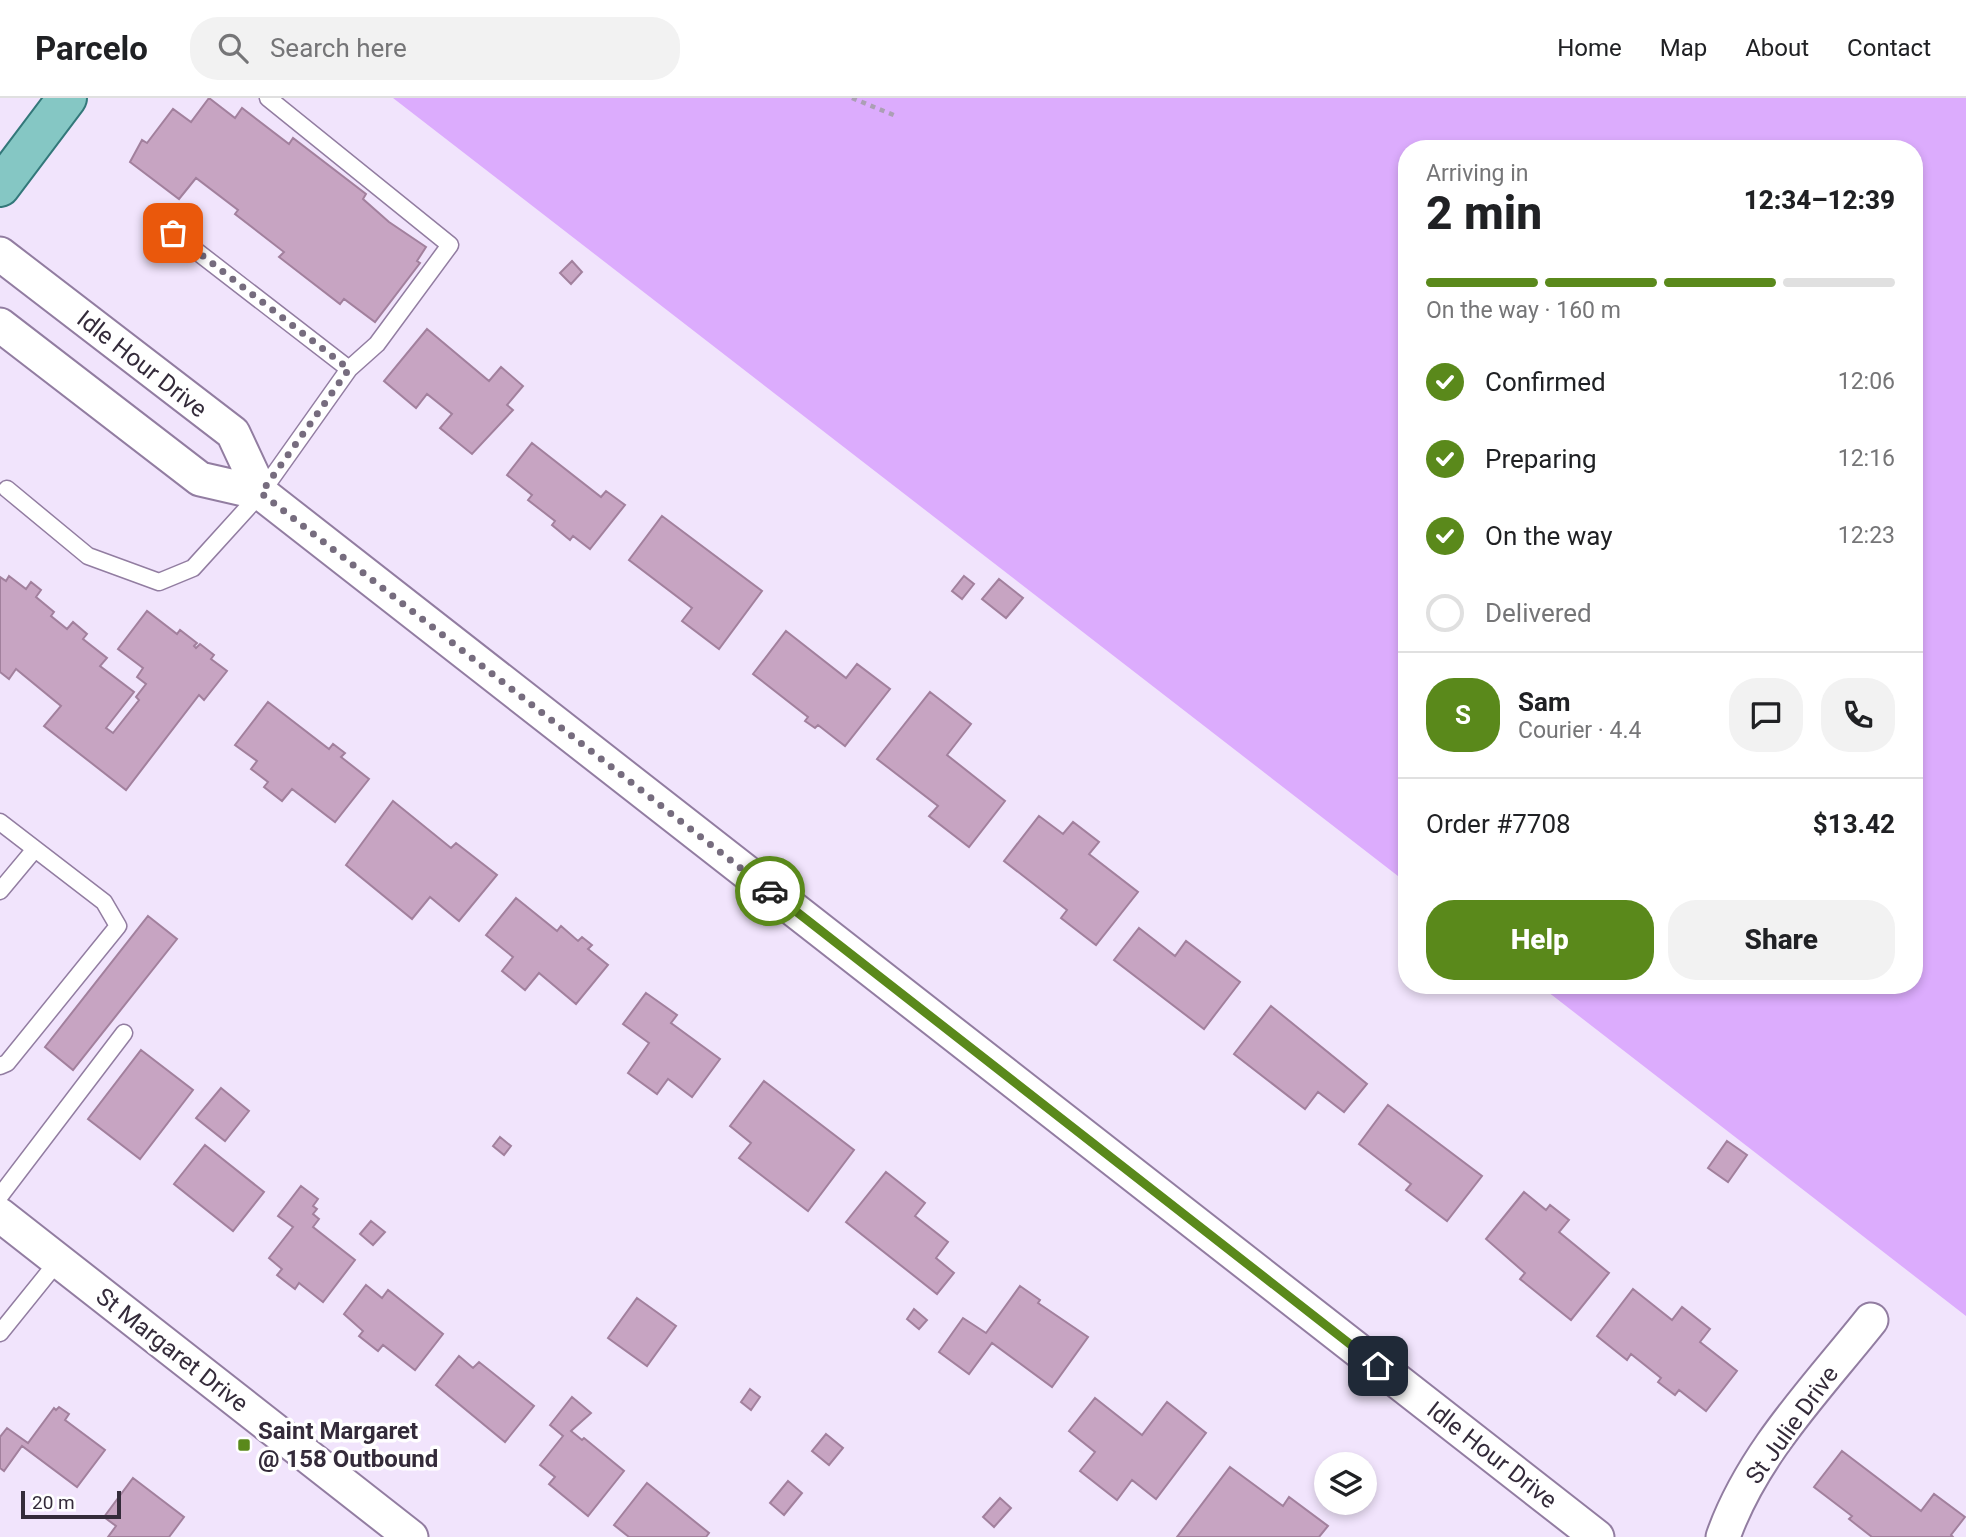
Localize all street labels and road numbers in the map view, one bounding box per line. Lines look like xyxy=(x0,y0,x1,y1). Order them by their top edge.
street label: Idle Hour Drive xyxy=(72,305,212,423)
street label: St Margaret Drive xyxy=(91,1282,253,1418)
street label: St Julie Drive xyxy=(1740,1361,1844,1489)
street label: Idle Hour Drive xyxy=(1422,1396,1562,1514)

